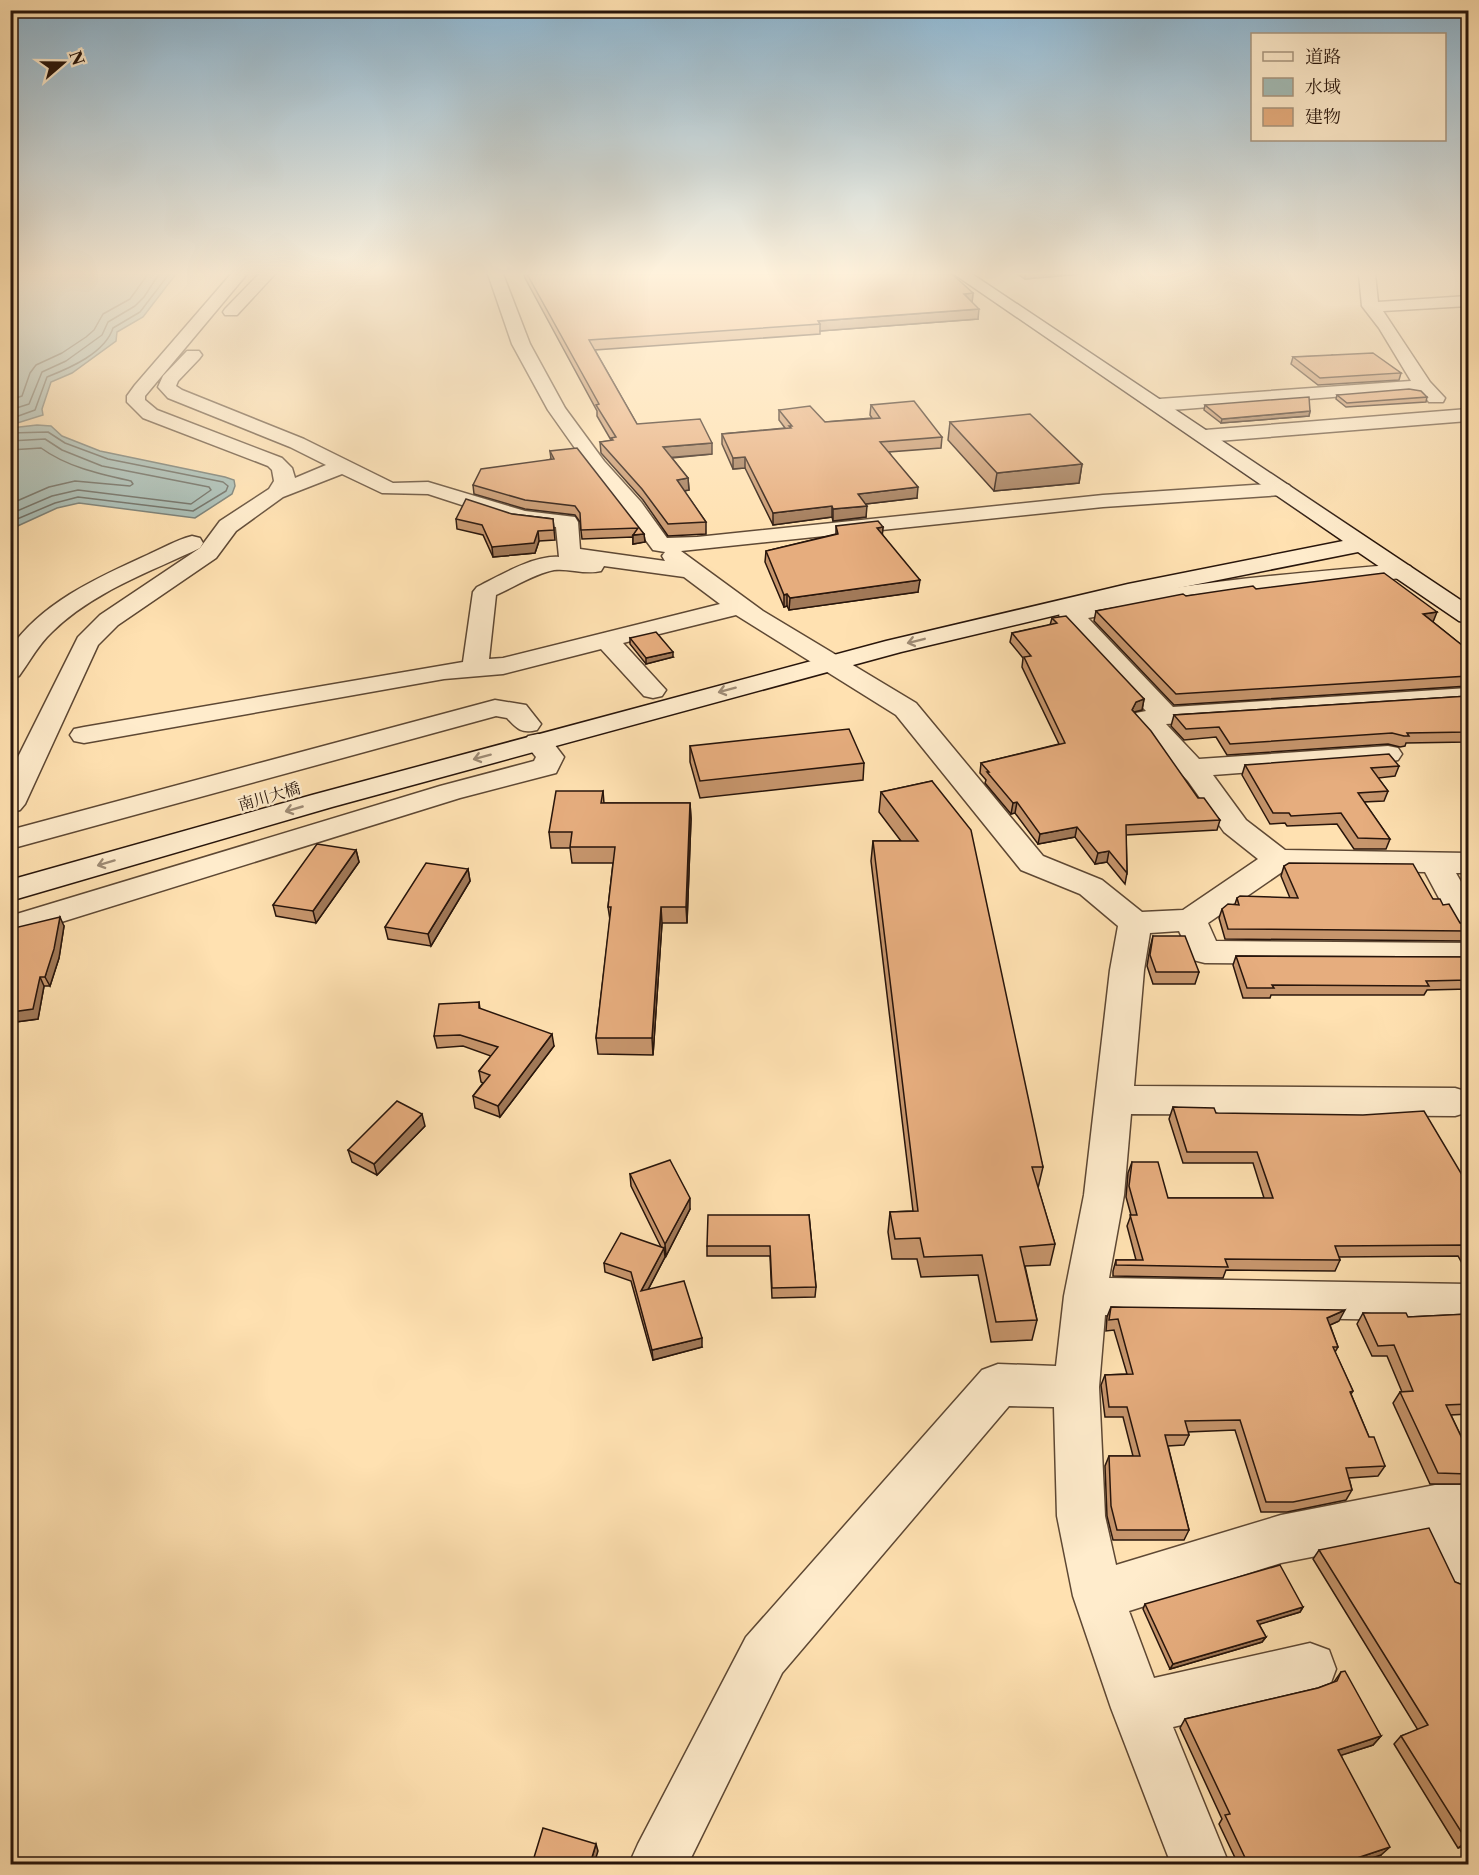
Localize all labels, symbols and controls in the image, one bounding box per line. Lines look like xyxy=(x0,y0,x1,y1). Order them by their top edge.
north arrow xyxy=(33,33,93,93)
legend xyxy=(1251,33,1446,141)
text: 道路 xyxy=(1305,46,1341,68)
text: N xyxy=(65,48,89,68)
text: 水域 xyxy=(1305,76,1341,98)
text: 建物 xyxy=(1305,106,1341,128)
one-way arrow xyxy=(907,635,926,647)
one-way arrow xyxy=(718,685,737,697)
one-way arrow xyxy=(472,752,491,763)
street label: 南川大橋 xyxy=(235,778,303,814)
one-way arrow xyxy=(285,804,304,815)
one-way arrow xyxy=(97,858,116,869)

